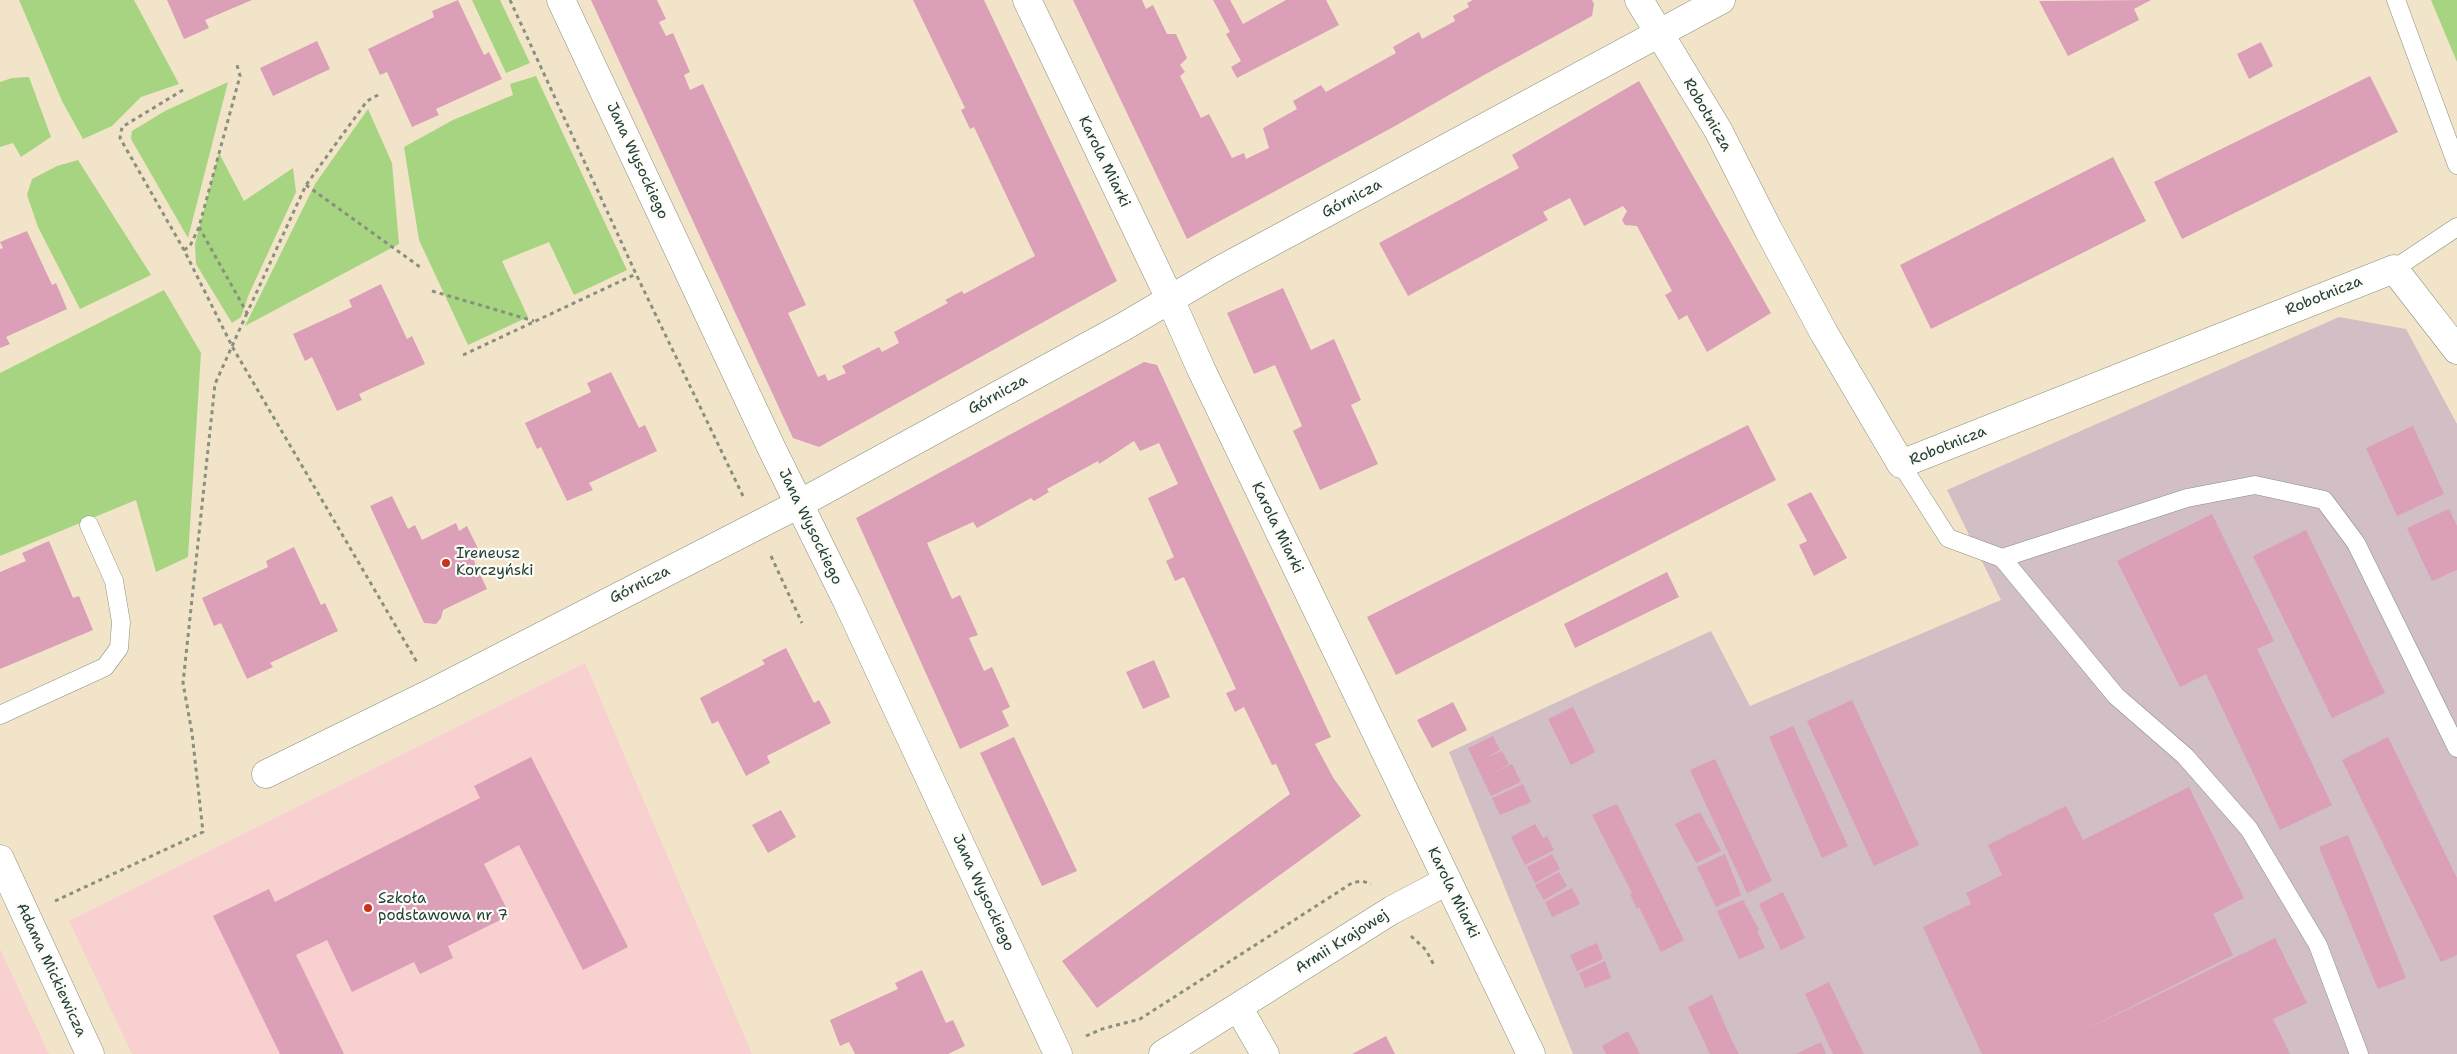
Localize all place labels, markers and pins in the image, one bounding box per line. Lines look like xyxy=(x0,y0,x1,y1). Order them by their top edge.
place label: Ireneusz Korczyński xyxy=(456,545,534,580)
marker: Ireneusz Korczyński xyxy=(440,557,452,569)
place label: Szkoła podstawowa nr 7 xyxy=(378,890,508,925)
marker: Szkoła podstawowa nr 7 xyxy=(362,902,374,914)

